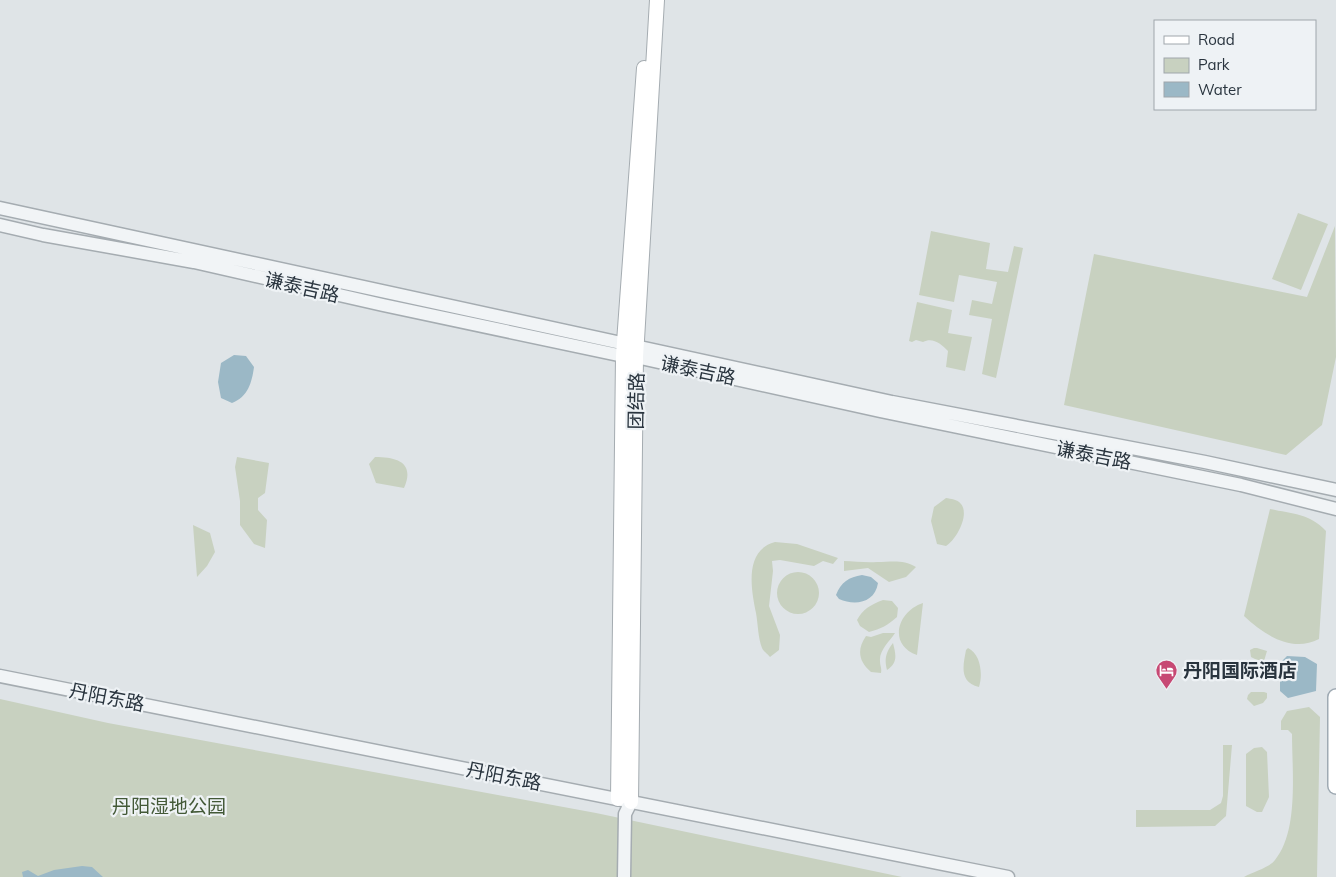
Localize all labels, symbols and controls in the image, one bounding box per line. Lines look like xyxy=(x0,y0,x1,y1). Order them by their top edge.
legend xyxy=(1154,20,1316,110)
text: Road xyxy=(1198,30,1235,49)
text: Park xyxy=(1198,55,1230,74)
text: Water xyxy=(1198,80,1242,99)
street label: 谦泰吉路 xyxy=(262,267,342,307)
street label: 谦泰吉路 xyxy=(658,350,738,390)
street label: 团结路 xyxy=(624,372,648,430)
street label: 谦泰吉路 xyxy=(1054,436,1134,474)
hotel icon: 丹阳国际酒店 xyxy=(1155,658,1179,689)
place label: 丹阳国际酒店 xyxy=(1183,658,1297,682)
street label: 丹阳东路 xyxy=(67,678,147,716)
street label: 丹阳东路 xyxy=(464,757,544,795)
park label: 丹阳湿地公园 xyxy=(112,794,226,818)

